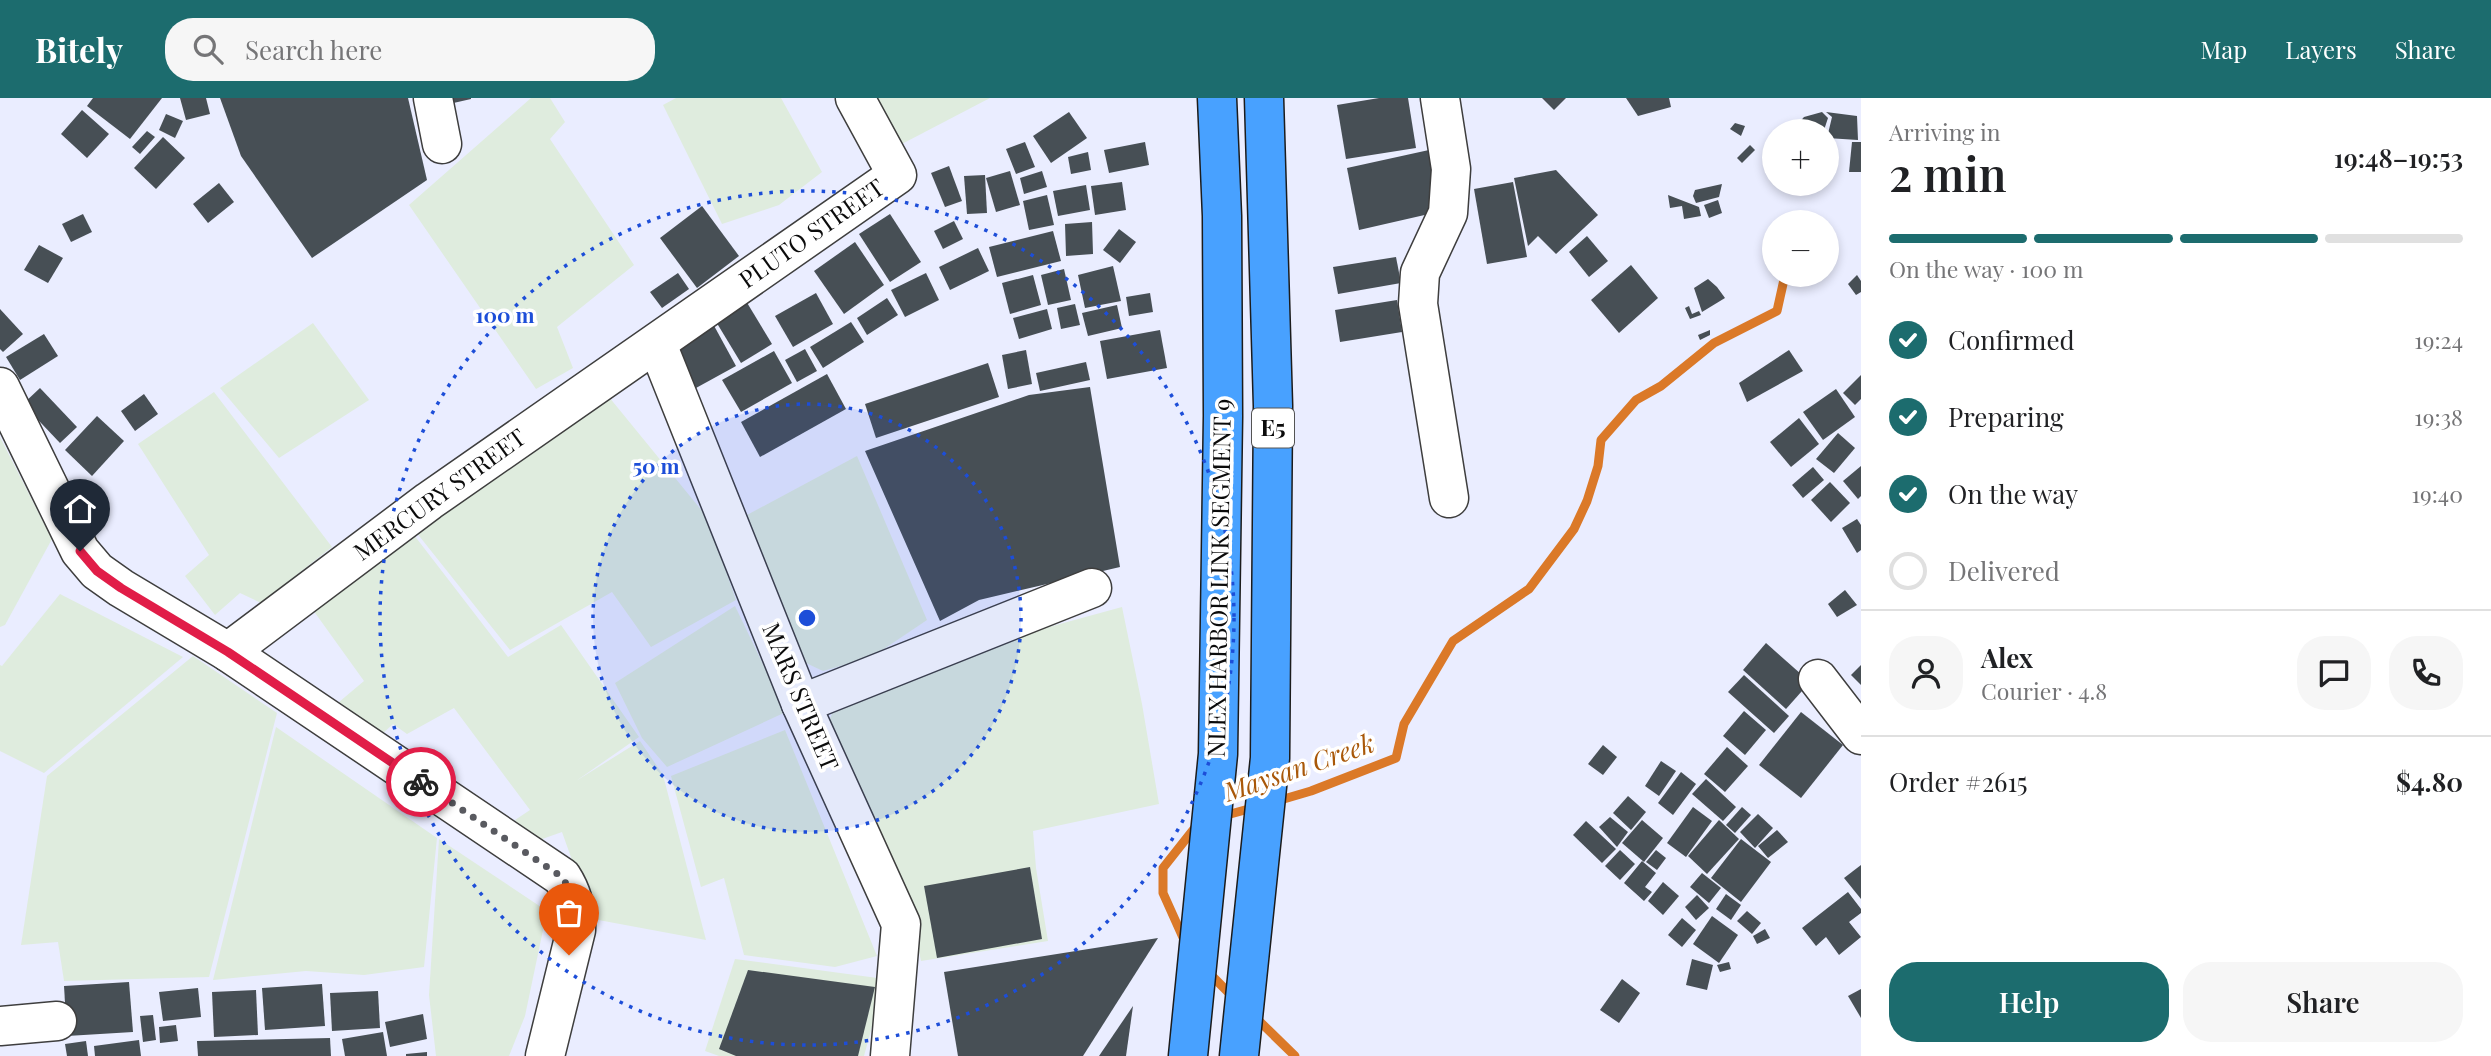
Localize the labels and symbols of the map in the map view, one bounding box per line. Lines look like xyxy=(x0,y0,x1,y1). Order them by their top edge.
street label: PLUTO STREET xyxy=(732,170,890,294)
text: 100 m xyxy=(475,300,535,328)
street label: NLEX HARBOR LINK SEGMENT 9 xyxy=(1199,398,1237,758)
road number: E5 xyxy=(1252,408,1294,448)
street label: MERCURY STREET xyxy=(346,420,531,567)
text: 50 m xyxy=(632,451,680,479)
pin xyxy=(50,479,110,551)
centre of rings xyxy=(795,606,819,630)
street label: MARS STREET xyxy=(756,617,847,775)
water label: Maysan Creek xyxy=(1218,725,1378,809)
courier xyxy=(386,747,456,817)
pin xyxy=(539,883,599,955)

